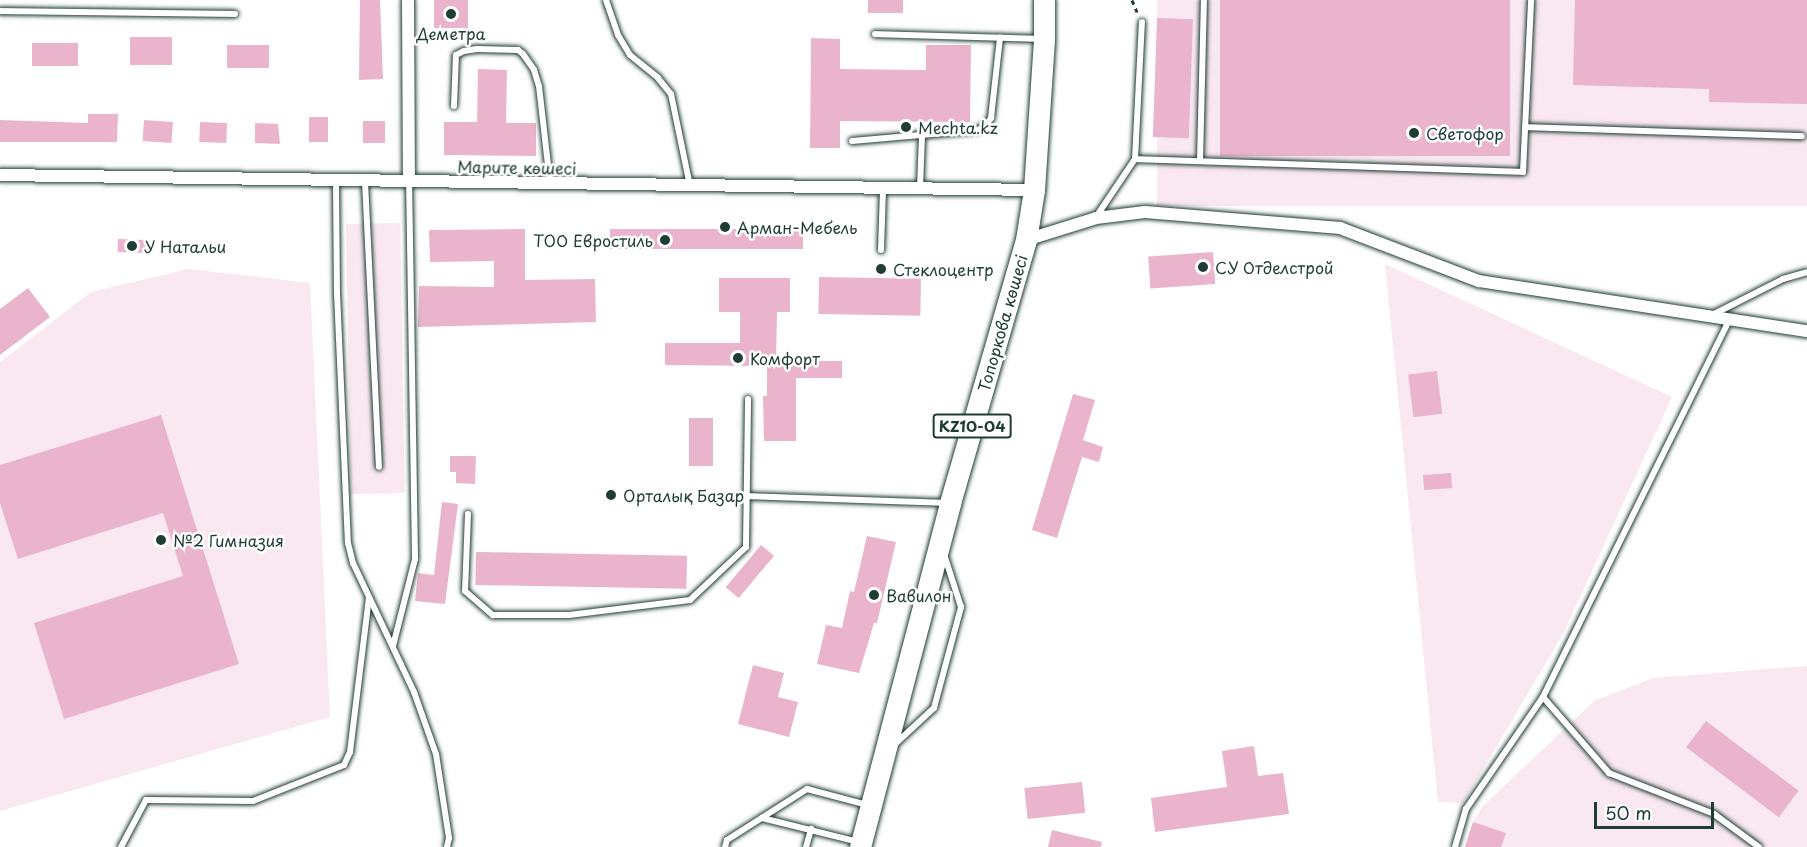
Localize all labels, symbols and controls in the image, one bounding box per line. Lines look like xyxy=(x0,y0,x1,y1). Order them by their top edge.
marker: Деметра xyxy=(444,7,458,21)
place label: Деметра xyxy=(416,23,486,43)
place label: Mechta.kz xyxy=(918,117,998,137)
marker: Mechta.kz xyxy=(899,120,913,134)
place label: Светофор xyxy=(1426,123,1504,143)
marker: Светофор xyxy=(1407,126,1421,140)
street label: Марите көшесі xyxy=(457,156,577,178)
place label: Арман-Мебель xyxy=(737,217,857,237)
marker: Арман-Мебель xyxy=(718,220,732,234)
place label: ТОО Евростиль xyxy=(532,230,653,250)
marker: ТОО Евростиль xyxy=(658,233,672,247)
place label: У Натальи xyxy=(144,236,227,256)
marker: У Натальи xyxy=(125,239,139,253)
street label: Топоркова көшесі xyxy=(973,252,1031,394)
place label: СУ Отделстрой xyxy=(1215,257,1335,277)
place label: Стеклоцентр xyxy=(893,259,994,279)
marker: СУ Отделстрой xyxy=(1196,260,1210,274)
marker: Стеклоцентр xyxy=(874,262,888,276)
place label: Комфорт xyxy=(750,348,820,368)
marker: Комфорт xyxy=(731,351,745,365)
road number: KZ10-04 xyxy=(932,414,1012,438)
place label: Орталық Базар xyxy=(623,485,745,505)
marker: Орталық Базар xyxy=(604,488,618,502)
place label: №2 Гимназия xyxy=(173,530,285,550)
marker: №2 Гимназия xyxy=(154,533,168,547)
place label: Вавилон xyxy=(886,585,952,605)
marker: Вавилон xyxy=(867,588,881,602)
scale bar xyxy=(1597,790,1717,828)
text: 50 m xyxy=(1605,799,1652,826)

